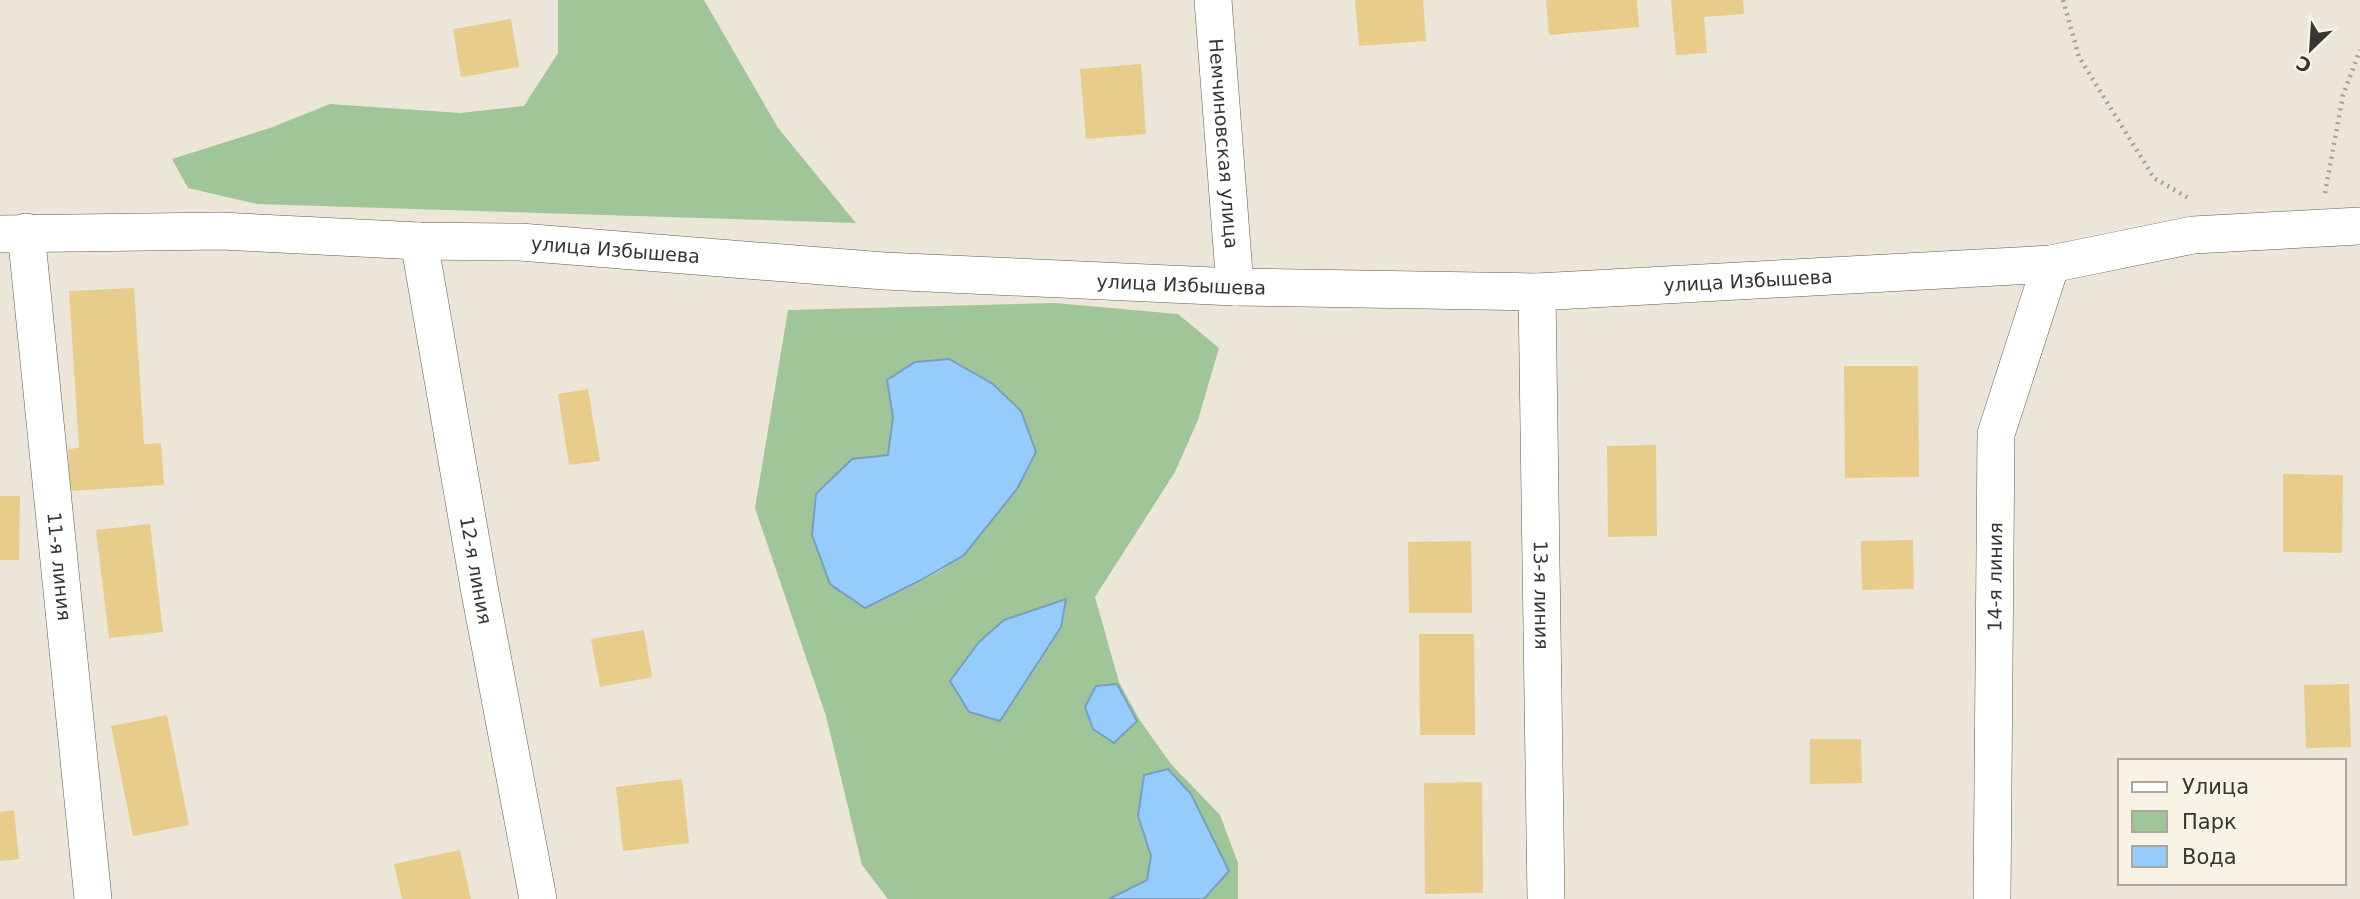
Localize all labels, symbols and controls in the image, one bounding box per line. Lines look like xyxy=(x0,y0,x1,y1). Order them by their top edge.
north arrow xyxy=(2276,14,2346,84)
street label: Немчиновская улица xyxy=(1205,38,1243,249)
text: С xyxy=(2293,51,2315,77)
street label: улица Избышева xyxy=(530,232,701,267)
street label: улица Избышева xyxy=(1663,265,1833,296)
street label: улица Избышева xyxy=(1096,270,1266,299)
street label: 11-я линия xyxy=(43,511,76,622)
street label: 12-я линия xyxy=(456,514,497,626)
street label: 14-я линия xyxy=(1983,522,2006,632)
street label: 13-я линия xyxy=(1530,540,1553,650)
legend xyxy=(2118,759,2346,885)
text: Улица xyxy=(2182,775,2249,799)
text: Парк xyxy=(2182,810,2237,834)
text: Вода xyxy=(2182,845,2237,869)

